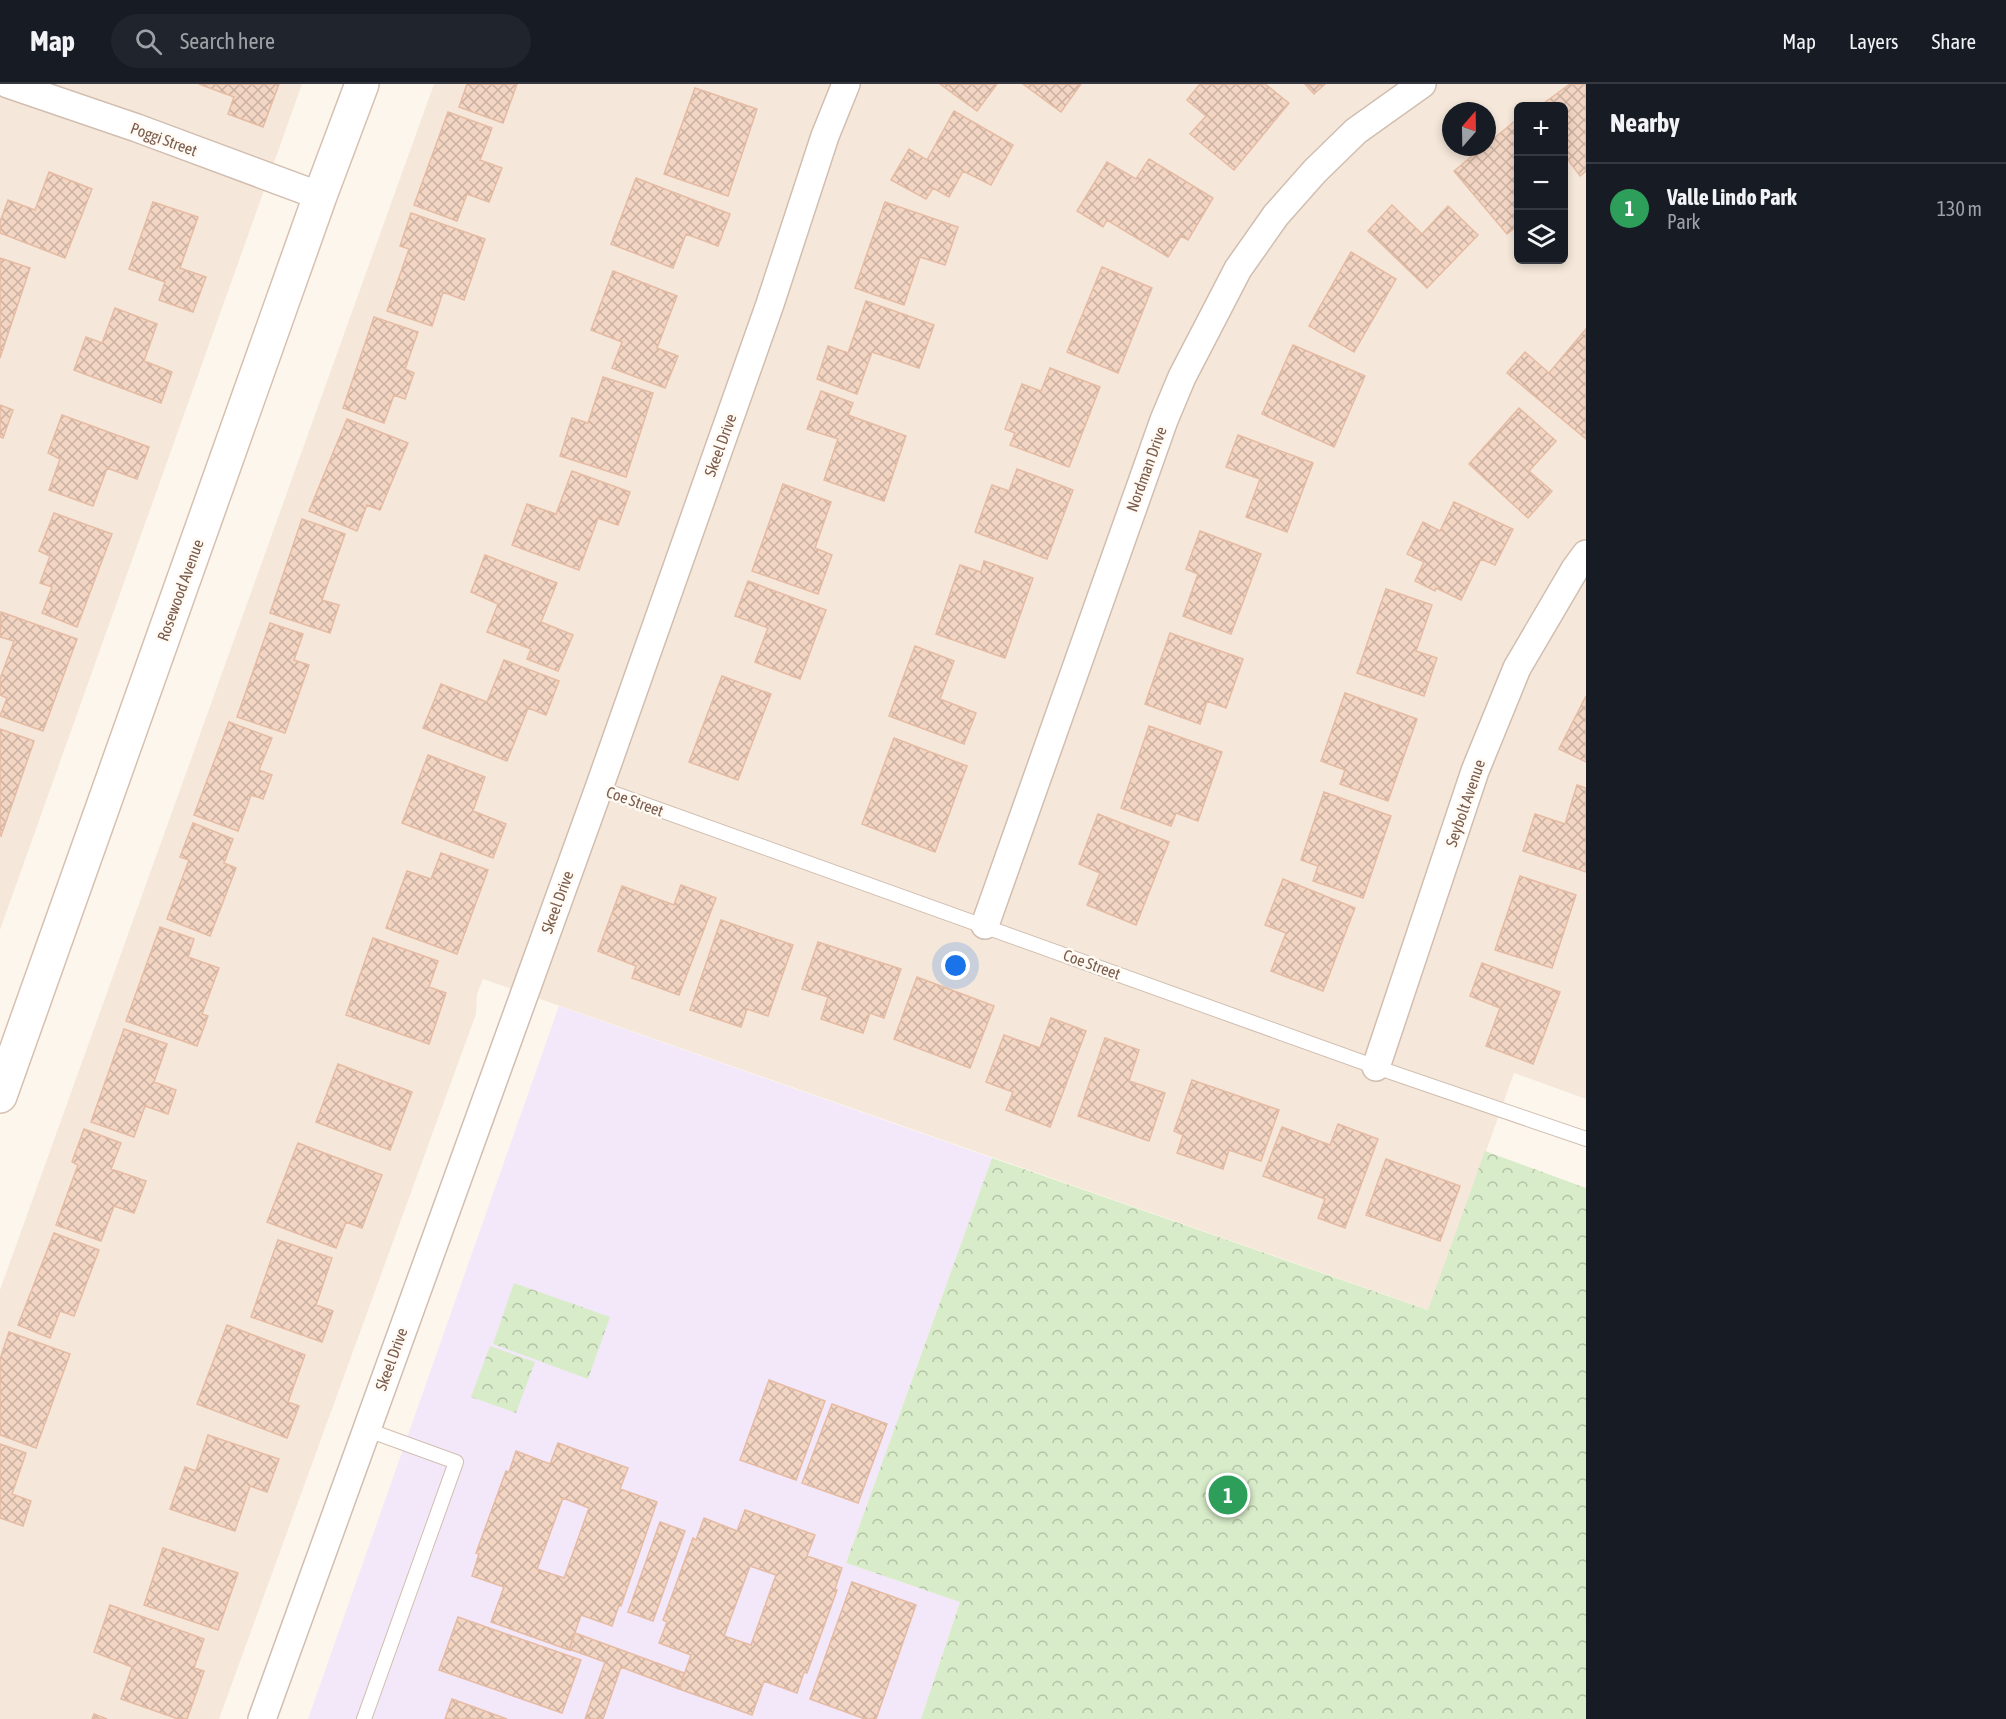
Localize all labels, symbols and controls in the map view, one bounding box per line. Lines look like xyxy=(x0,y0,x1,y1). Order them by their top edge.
search box xyxy=(111,14,531,68)
text: Map xyxy=(30,25,75,57)
icon: search xyxy=(132,25,165,58)
text: Search here xyxy=(180,28,275,54)
text: Map xyxy=(1782,29,1816,53)
text: Layers xyxy=(1849,29,1899,53)
text: Share xyxy=(1932,29,1976,53)
north arrow xyxy=(1442,102,1496,156)
map controls xyxy=(1514,102,1568,264)
button: + xyxy=(1514,102,1568,156)
text: Nearby xyxy=(1610,108,1680,138)
street label: Poggi Street xyxy=(128,119,200,160)
button: − xyxy=(1514,156,1568,210)
text: Valle Lindo Park xyxy=(1667,184,1797,210)
text: 1 xyxy=(1625,197,1634,220)
text: 130 m xyxy=(1937,197,1982,220)
button: layers xyxy=(1514,210,1568,264)
text: Park xyxy=(1667,210,1700,233)
street label: Skeel Drive xyxy=(700,411,740,479)
street label: Nordman Drive xyxy=(1122,424,1170,514)
street label: Rosewood Avenue xyxy=(153,537,207,643)
street label: Seybolt Avenue xyxy=(1442,757,1489,849)
street label: Coe Street xyxy=(604,782,666,820)
street label: Skeel Drive xyxy=(537,868,577,936)
street label: Coe Street xyxy=(1061,945,1123,983)
your location xyxy=(941,951,970,980)
street label: Skeel Drive xyxy=(371,1325,411,1393)
pin: 1 xyxy=(1208,1472,1248,1518)

